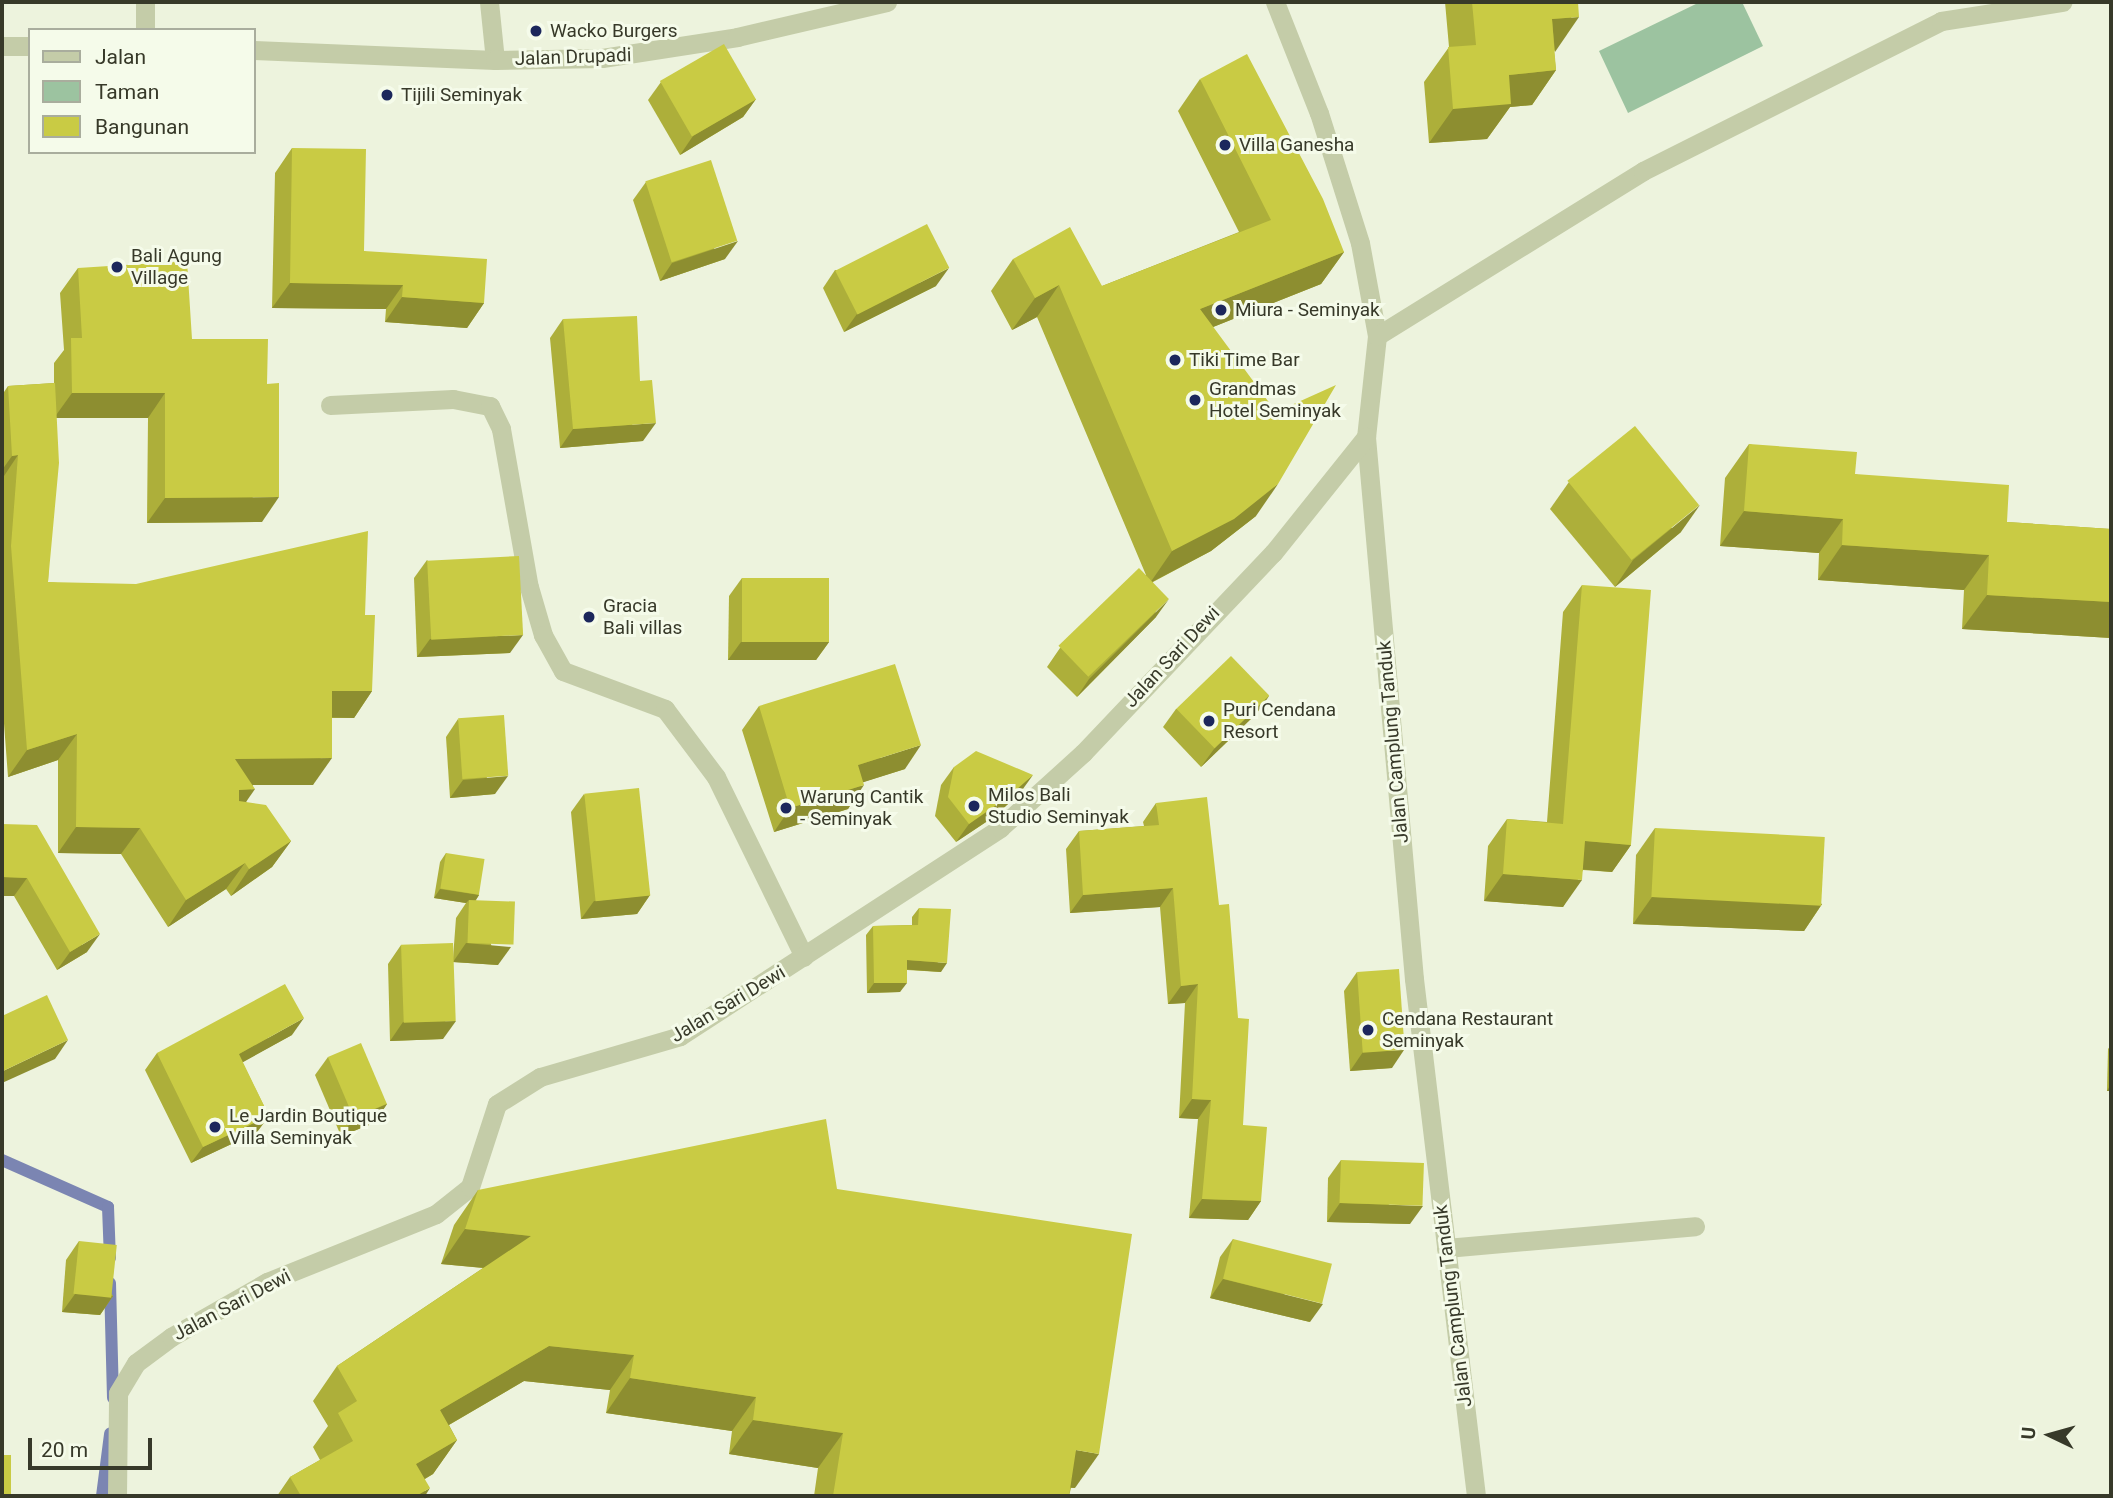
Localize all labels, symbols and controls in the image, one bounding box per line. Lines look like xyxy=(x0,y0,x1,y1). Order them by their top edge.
place label: Wacko Burgers xyxy=(550,20,678,42)
marker: Wacko Burgers xyxy=(528,23,544,39)
legend xyxy=(28,28,256,154)
street label: Jalan Drupadi xyxy=(514,44,632,70)
text: Jalan xyxy=(95,45,146,69)
text: Taman xyxy=(95,80,159,104)
place label: Tijili Seminyak xyxy=(401,84,522,106)
marker: Tijili Seminyak xyxy=(379,87,395,103)
text: Bangunan xyxy=(95,115,189,139)
place label: Villa Ganesha xyxy=(1239,134,1354,156)
marker: Villa Ganesha xyxy=(1217,137,1233,153)
place label: Bali Agung Village xyxy=(131,245,222,289)
marker: Bali Agung Village xyxy=(109,259,125,275)
place label: Miura - Seminyak xyxy=(1235,299,1380,321)
marker: Miura - Seminyak xyxy=(1213,302,1229,318)
place label: Tiki Time Bar xyxy=(1189,349,1300,371)
marker: Tiki Time Bar xyxy=(1167,352,1183,368)
place label: Grandmas Hotel Seminyak xyxy=(1209,378,1341,422)
marker: Grandmas Hotel Seminyak xyxy=(1187,392,1203,408)
place label: Gracia Bali villas xyxy=(603,595,682,639)
street label: Jalan Sari Dewi xyxy=(1119,602,1225,712)
marker: Gracia Bali villas xyxy=(581,609,597,625)
street label: Jalan Camplung Tanduk xyxy=(1373,639,1413,845)
place label: Puri Cendana Resort xyxy=(1223,699,1336,743)
marker: Puri Cendana Resort xyxy=(1201,713,1217,729)
place label: Milos Bali Studio Seminyak xyxy=(988,784,1129,828)
place label: Warung Cantik - Seminyak xyxy=(800,786,923,830)
marker: Milos Bali Studio Seminyak xyxy=(966,798,982,814)
marker: Warung Cantik - Seminyak xyxy=(778,800,794,816)
street label: Jalan Sari Dewi xyxy=(666,961,790,1047)
place label: Cendana Restaurant Seminyak xyxy=(1382,1008,1553,1052)
marker: Cendana Restaurant Seminyak xyxy=(1360,1022,1376,1038)
place label: Le Jardin Boutique Villa Seminyak xyxy=(229,1105,387,1149)
marker: Le Jardin Boutique Villa Seminyak xyxy=(207,1119,223,1135)
street label: Jalan Camplung Tanduk xyxy=(1429,1203,1477,1409)
street label: Jalan Sari Dewi xyxy=(169,1264,295,1346)
north arrow xyxy=(2015,1400,2085,1470)
scale bar xyxy=(32,1424,156,1468)
text: U xyxy=(2017,1426,2041,1440)
text: 20 m xyxy=(41,1438,88,1462)

